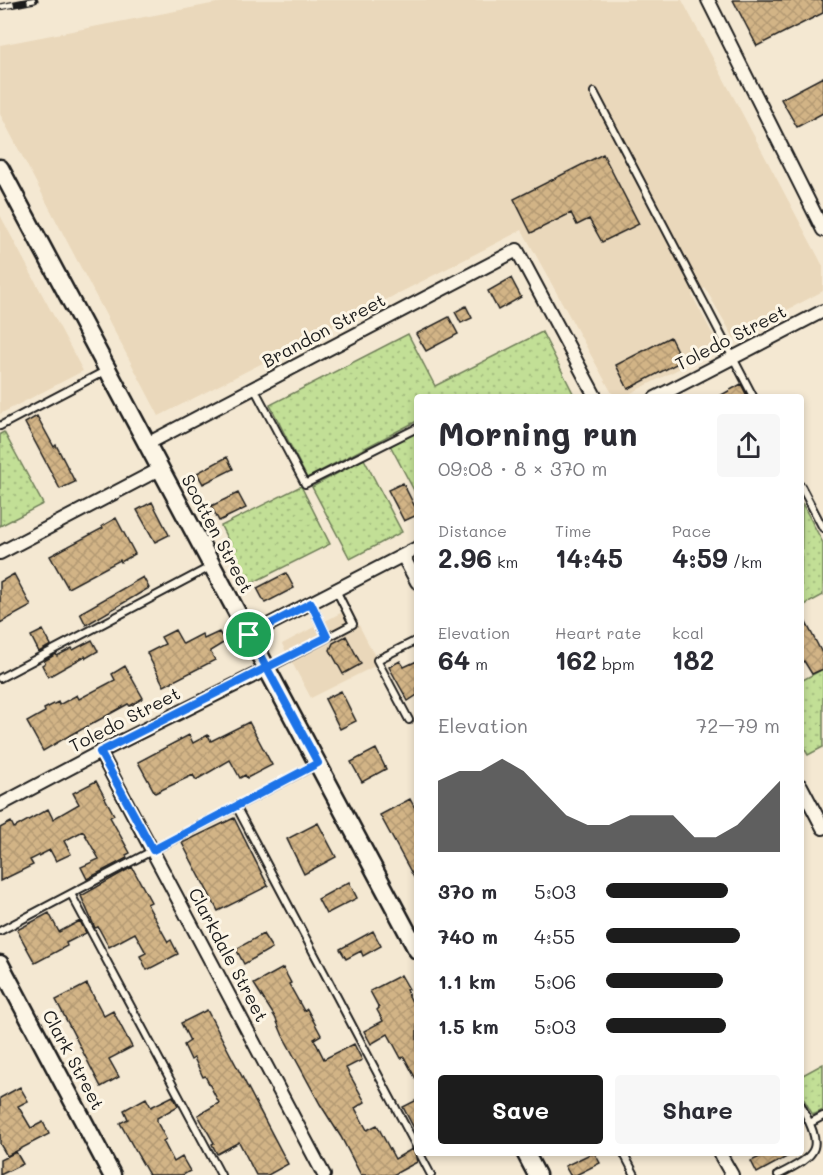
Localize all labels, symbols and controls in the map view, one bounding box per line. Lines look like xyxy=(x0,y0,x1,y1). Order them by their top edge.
street label: Brandon Street xyxy=(258,287,389,373)
street label: Toledo Street xyxy=(671,299,790,375)
text: Morning run xyxy=(438,411,638,454)
button: share xyxy=(717,414,780,477)
text: 09:08 · 8 × 370 m xyxy=(438,455,608,481)
street label: Scotten Street xyxy=(176,470,259,597)
text: Distance xyxy=(438,520,507,541)
text: Time xyxy=(555,520,591,541)
text: Pace xyxy=(672,520,711,541)
text: 2.96 xyxy=(438,541,492,575)
text: 14:45 xyxy=(555,541,623,575)
text: 4:59 xyxy=(672,541,728,575)
text: km xyxy=(492,551,518,572)
text: /km xyxy=(728,551,762,572)
pin xyxy=(223,609,274,660)
icon: arrive xyxy=(232,618,265,651)
text: Elevation xyxy=(438,622,510,643)
text: Heart rate xyxy=(555,622,641,643)
text: kcal xyxy=(672,622,704,643)
text: 64 xyxy=(438,643,470,677)
text: 162 xyxy=(555,643,597,677)
text: 182 xyxy=(672,643,714,677)
text: m xyxy=(470,653,488,674)
text: bpm xyxy=(597,653,635,674)
street label: Toledo Street xyxy=(65,681,184,757)
text: Elevation xyxy=(438,712,528,738)
text: 72–79 m xyxy=(696,712,780,738)
text: 370 m xyxy=(438,878,497,904)
text: 5:03 xyxy=(534,878,576,904)
street label: Clarkdale Street xyxy=(183,883,274,1026)
text: 740 m xyxy=(438,923,498,949)
text: 4:55 xyxy=(534,923,575,949)
text: 1.1 km xyxy=(438,968,496,994)
text: 5:06 xyxy=(534,968,576,994)
street label: Clark Street xyxy=(37,1005,110,1114)
text: 1.5 km xyxy=(438,1013,499,1039)
text: 5:03 xyxy=(534,1013,576,1039)
button: Save xyxy=(438,1075,603,1144)
button: Share xyxy=(615,1075,780,1144)

